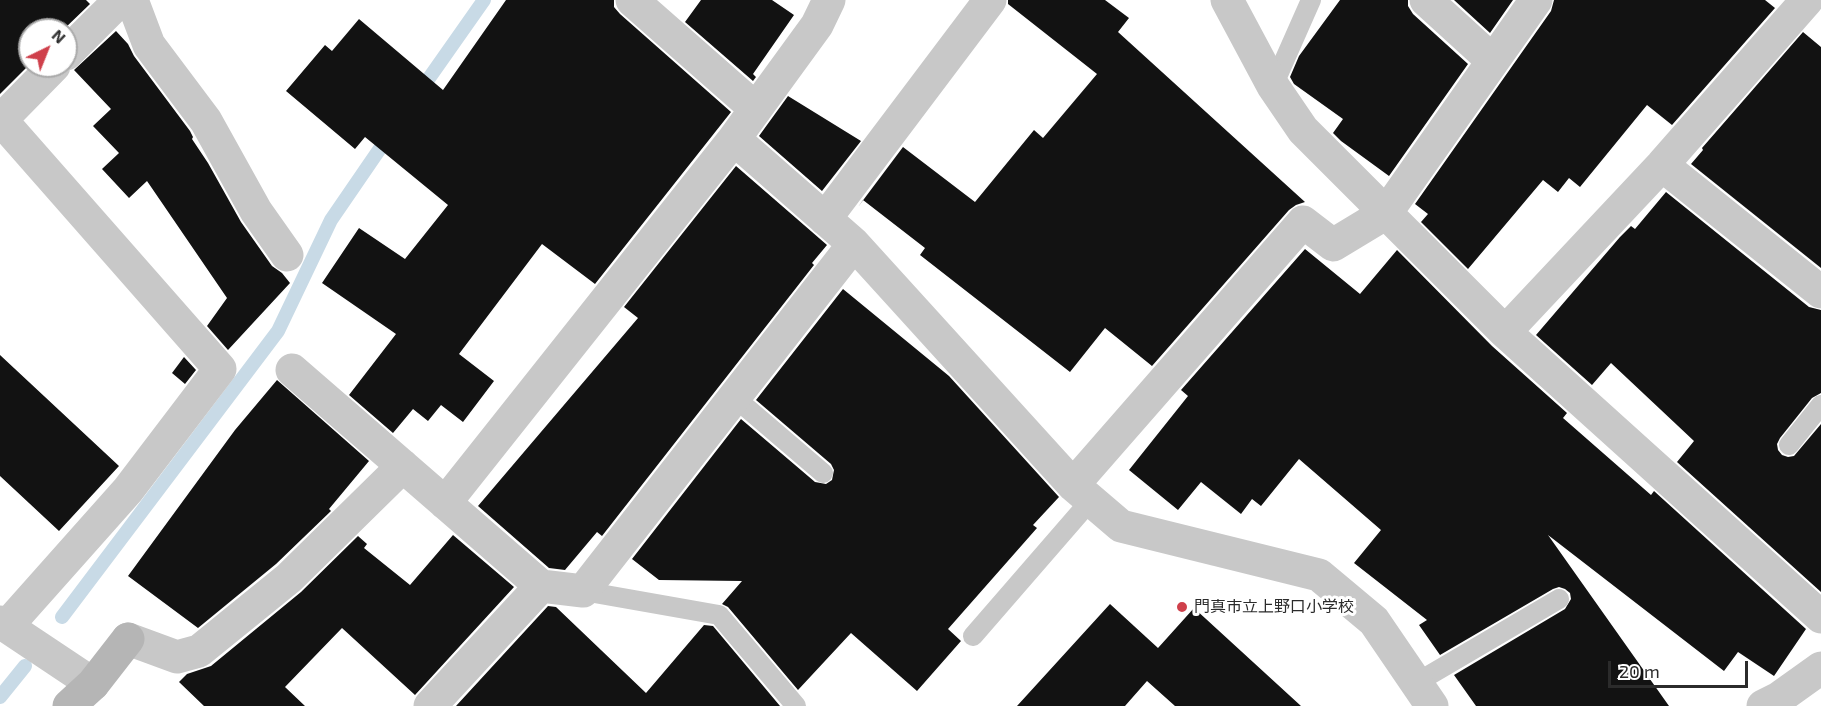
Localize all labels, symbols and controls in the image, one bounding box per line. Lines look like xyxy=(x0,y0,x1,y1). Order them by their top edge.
north arrow xyxy=(18,18,78,78)
text: N xyxy=(49,25,70,47)
place label: 門真市立上野口小学校 xyxy=(1194,597,1354,617)
marker: 門真市立上野口小学校 xyxy=(1175,600,1189,614)
scale bar xyxy=(1611,649,1750,687)
text: 20 m xyxy=(1619,660,1660,682)

